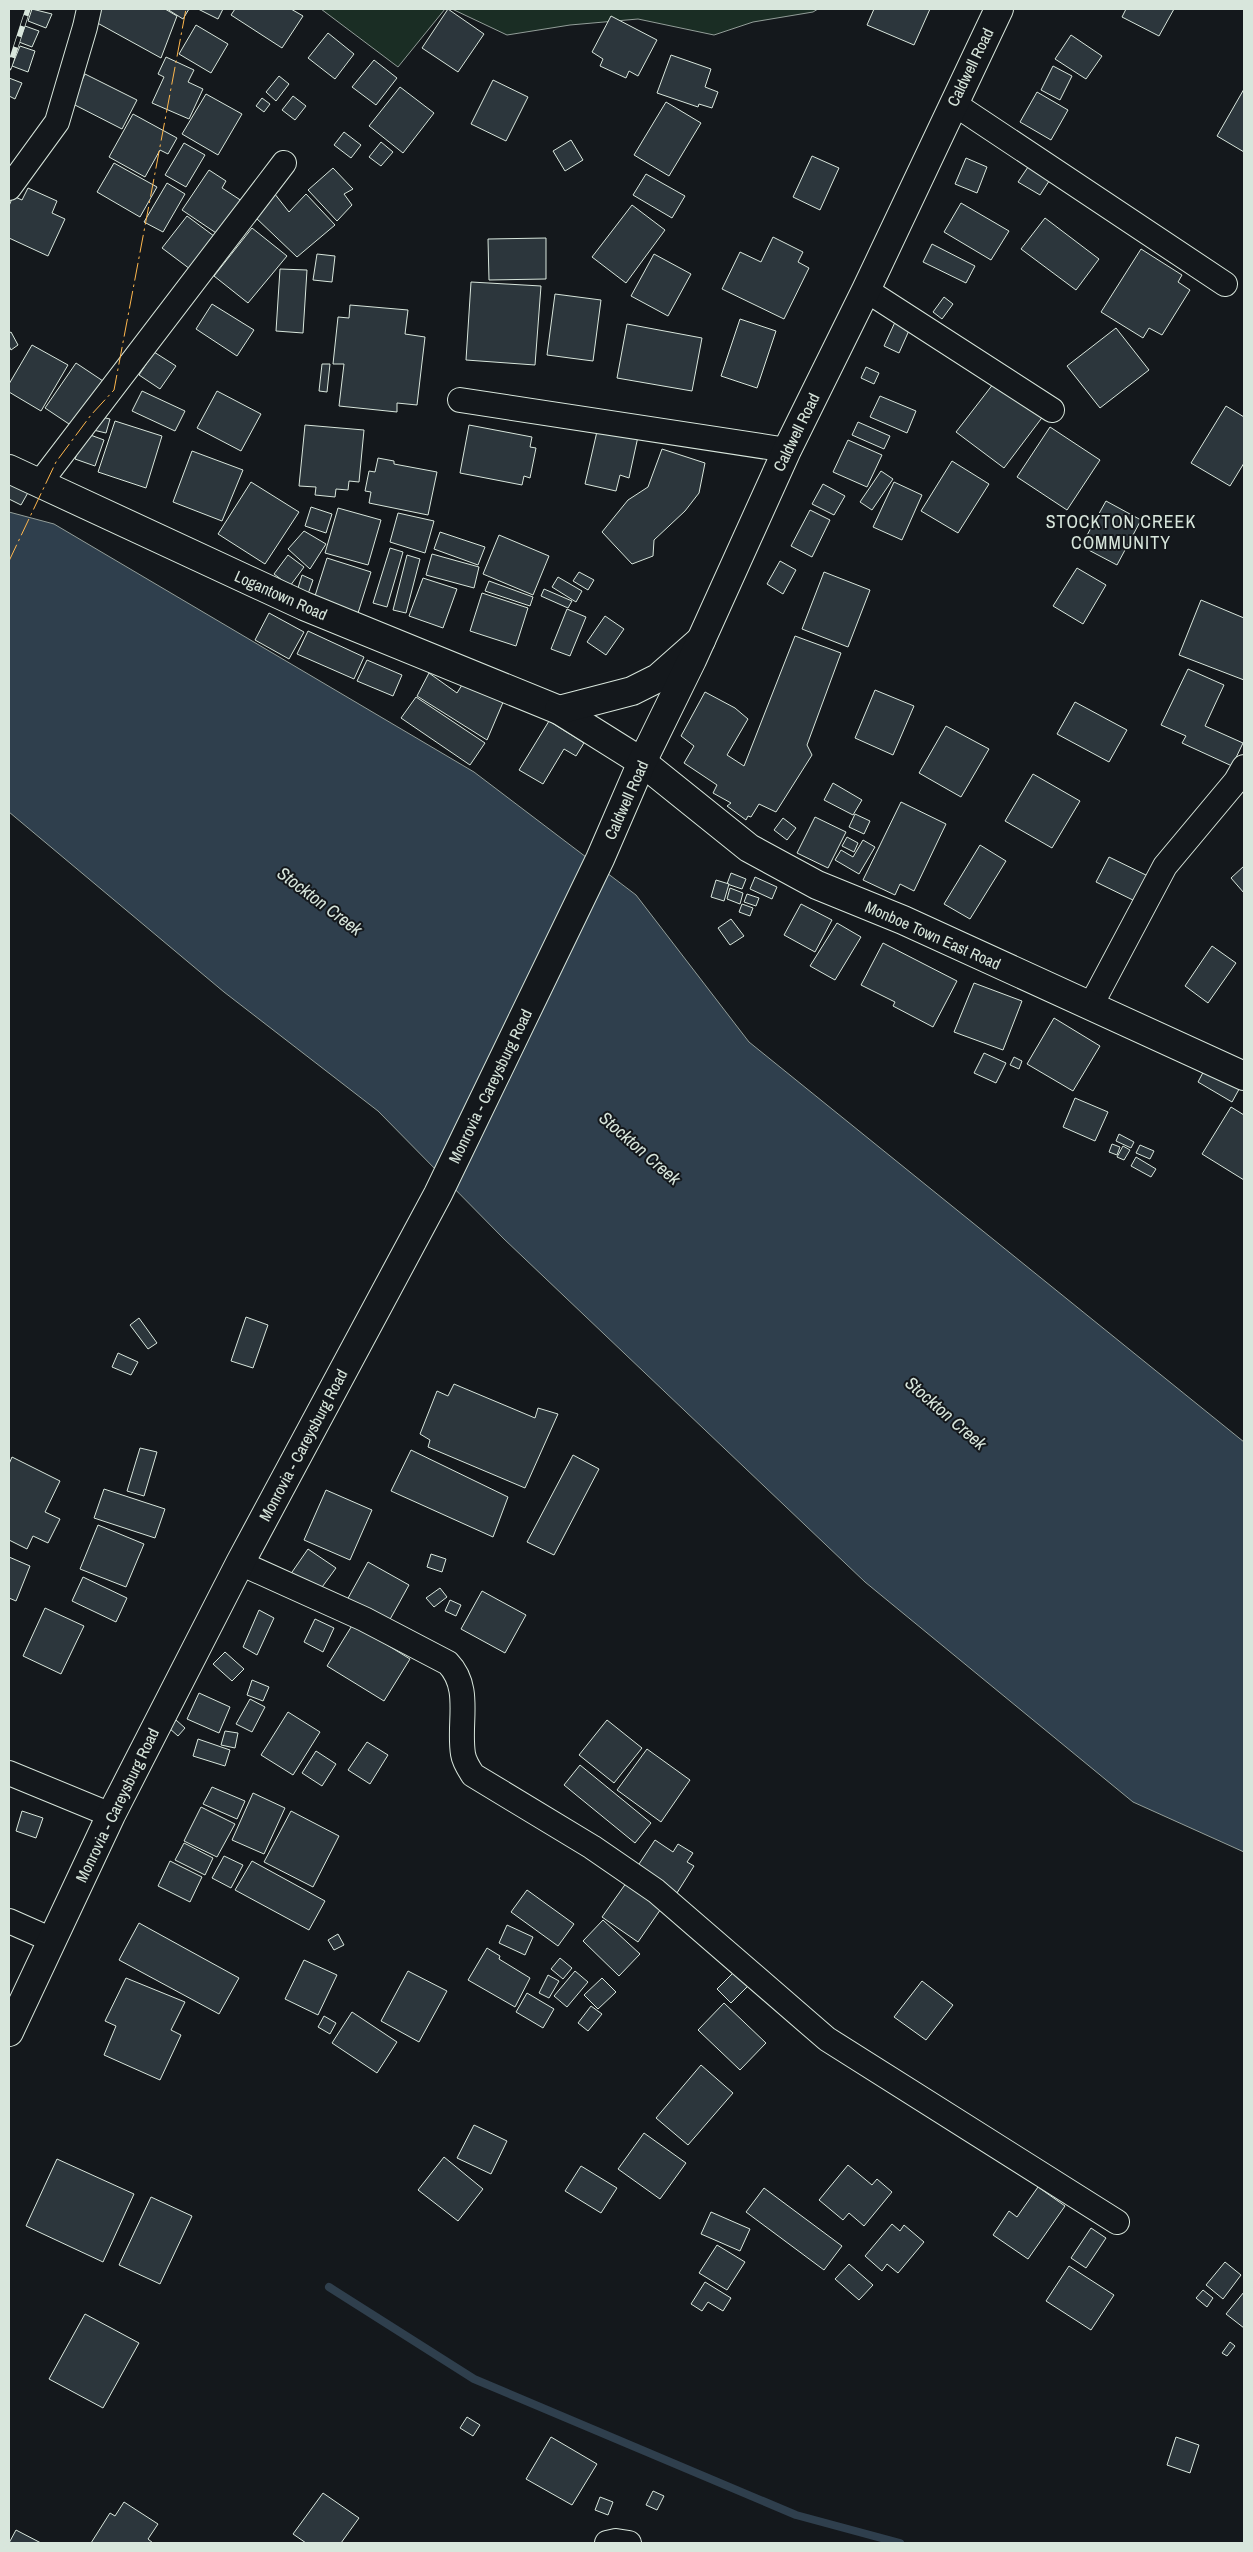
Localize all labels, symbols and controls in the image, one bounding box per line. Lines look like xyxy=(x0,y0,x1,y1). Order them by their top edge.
street label: Caldwell Road xyxy=(942,24,998,110)
street label: Caldwell Road xyxy=(768,389,824,475)
district label: STOCKTON CREEK COMMUNITY xyxy=(1046,509,1196,555)
street label: Logantown Road xyxy=(231,565,331,625)
street label: Caldwell Road xyxy=(599,757,653,843)
water label: Stockton Creek xyxy=(272,861,368,942)
street label: Monboe Town East Road xyxy=(862,895,1004,975)
street label: Monrovia - Careysburg Road xyxy=(443,1005,537,1167)
water label: Stockton Creek xyxy=(594,1105,687,1191)
street label: Monrovia - Careysburg Road xyxy=(254,1365,352,1525)
water label: Stockton Creek xyxy=(900,1370,993,1456)
street label: Monrovia - Careysburg Road xyxy=(70,1724,164,1886)

